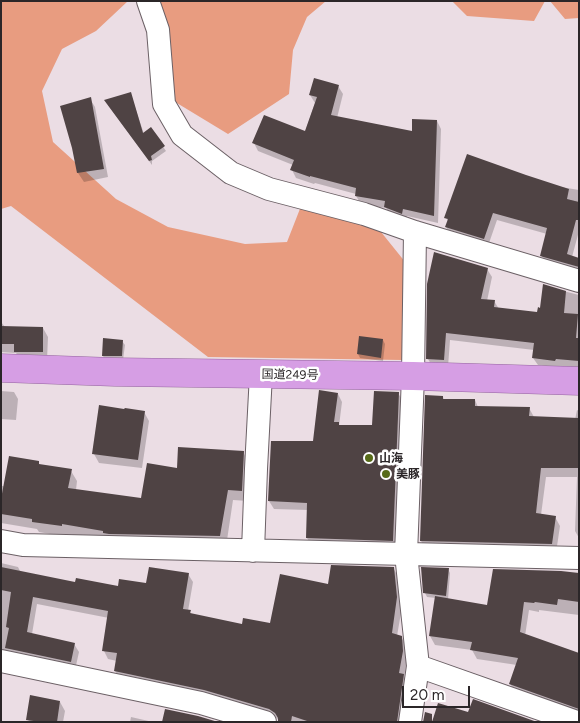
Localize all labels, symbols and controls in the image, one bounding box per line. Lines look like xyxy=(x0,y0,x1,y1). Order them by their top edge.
street label: 国道249号 xyxy=(261,367,319,383)
place label: 山海 xyxy=(379,451,403,465)
marker: 山海 xyxy=(363,452,375,464)
place label: 美豚 xyxy=(396,467,420,481)
marker: 美豚 xyxy=(380,468,392,480)
scale bar xyxy=(405,676,472,708)
text: 20 m xyxy=(410,686,444,704)

